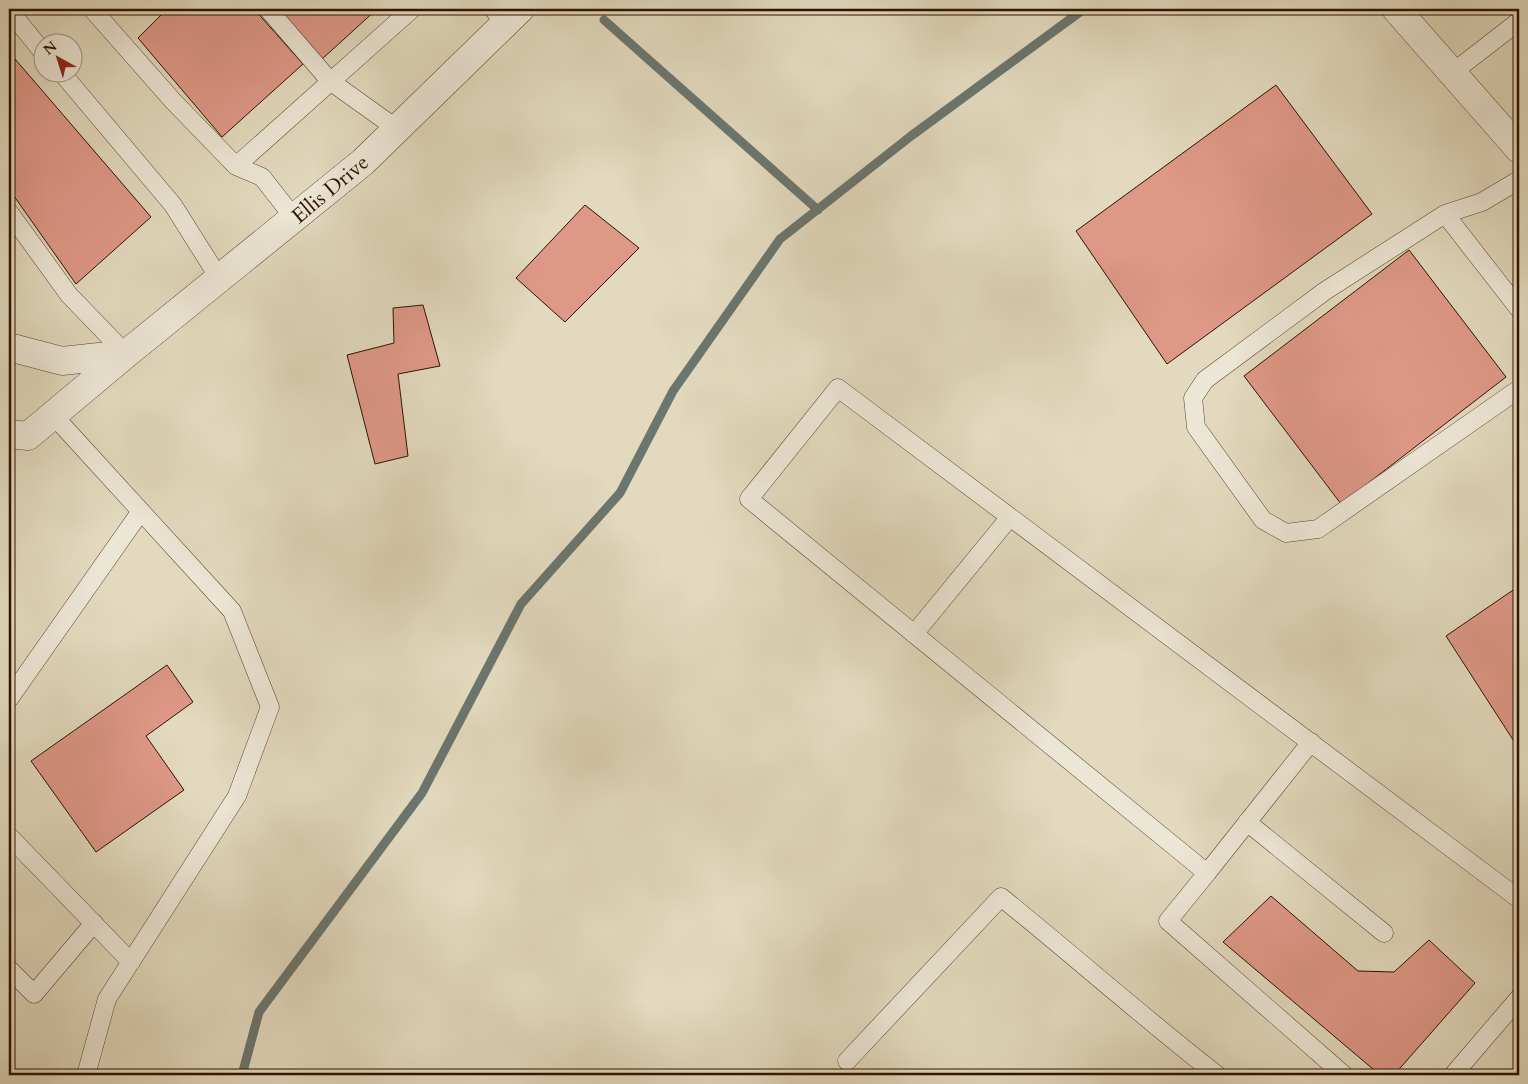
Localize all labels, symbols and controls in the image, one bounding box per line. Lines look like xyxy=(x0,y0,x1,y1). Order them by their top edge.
north arrow xyxy=(32,32,82,82)
text: N xyxy=(39,37,61,59)
street label: Ellis Drive xyxy=(285,148,375,230)

